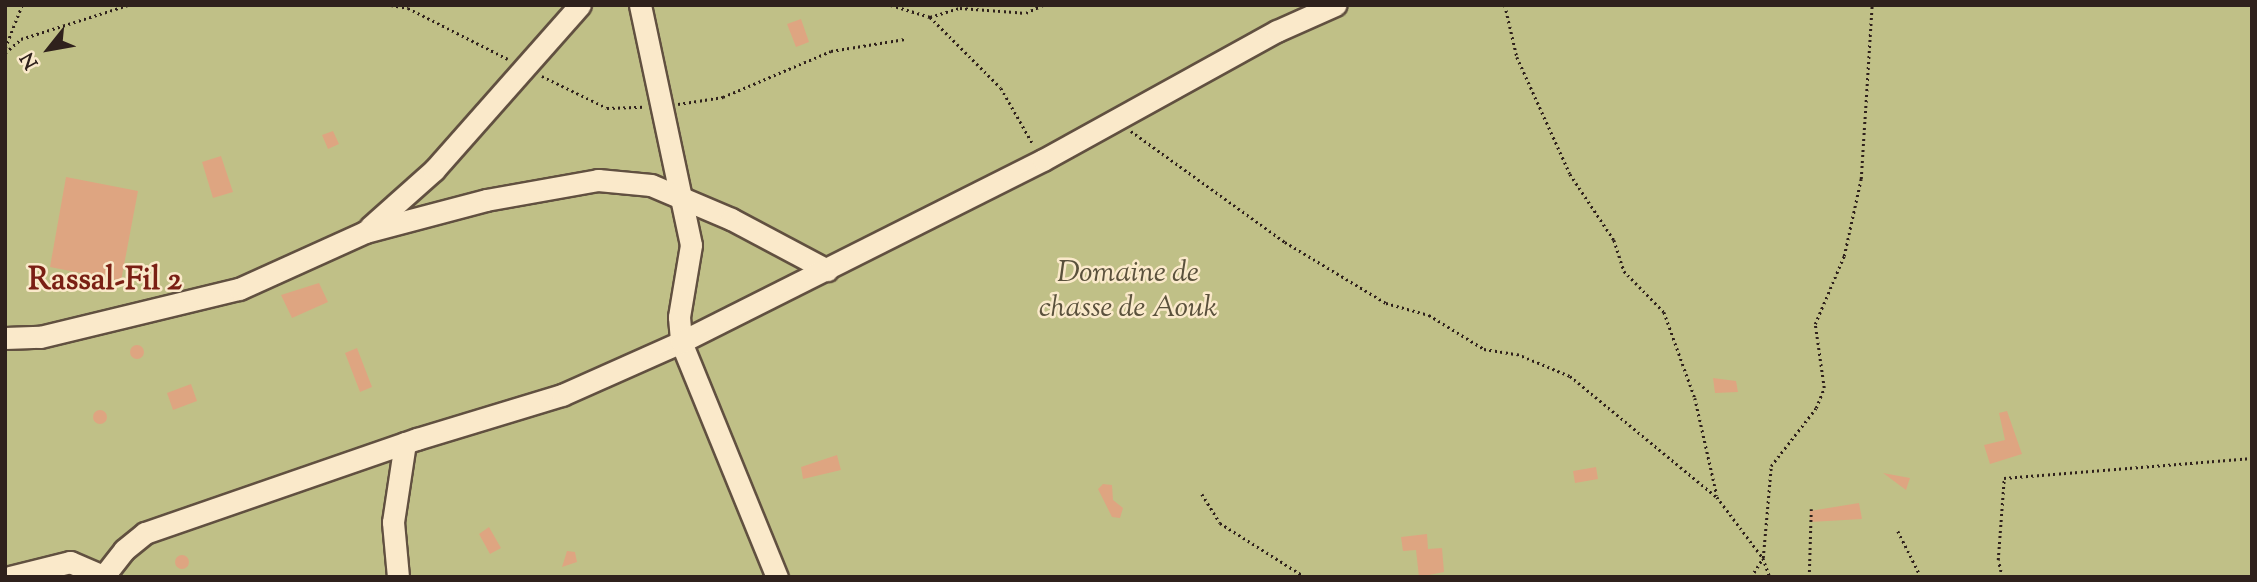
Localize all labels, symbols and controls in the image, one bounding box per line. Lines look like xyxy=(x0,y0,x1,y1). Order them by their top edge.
north arrow xyxy=(14,14,84,84)
text: N xyxy=(15,47,46,74)
park label: Domaine de chasse de Aouk xyxy=(1039,256,1217,326)
district label: Rassal-Fil 2 xyxy=(28,262,182,300)

